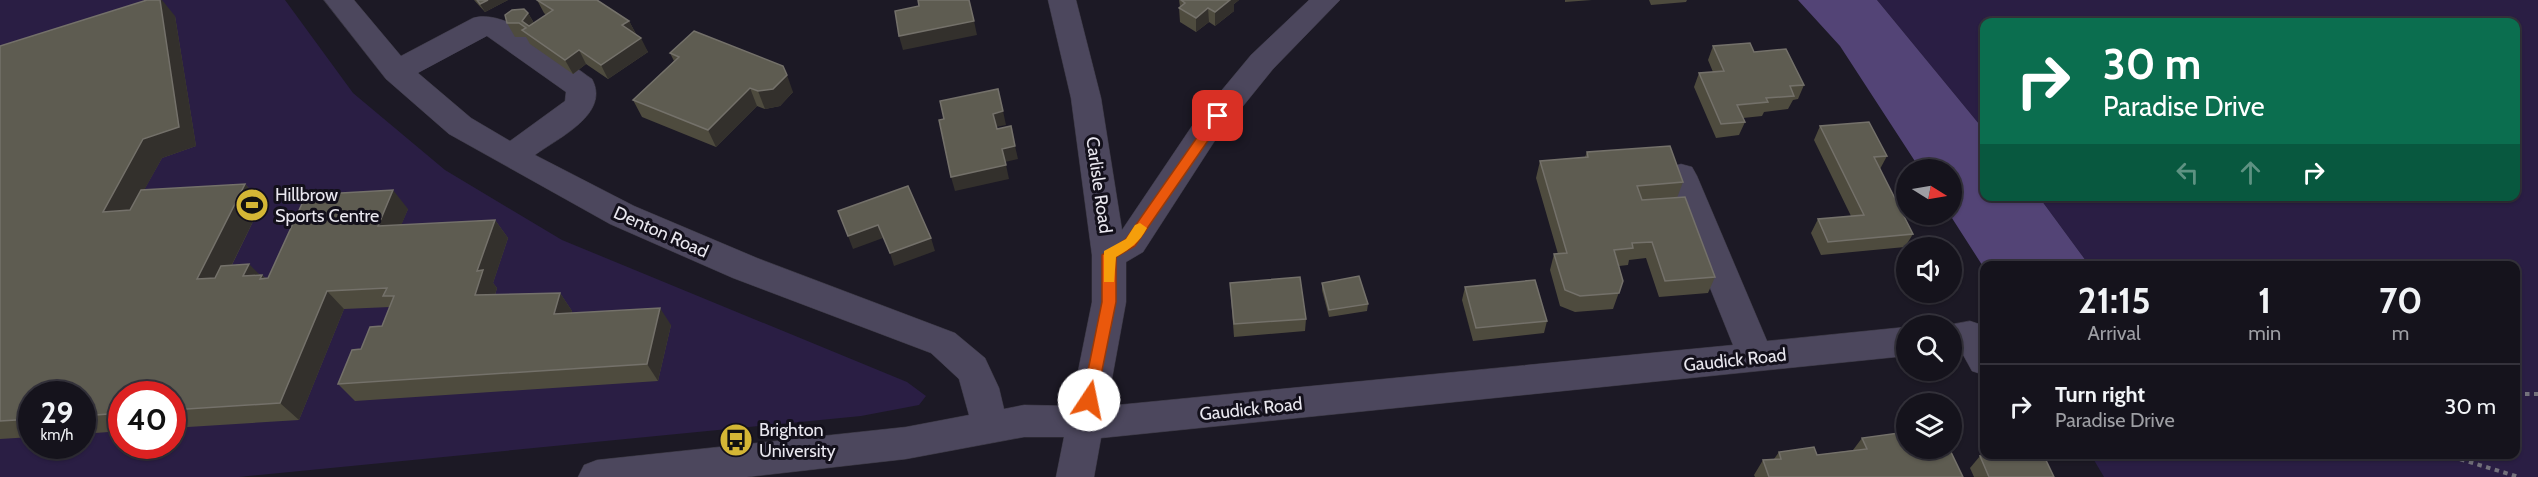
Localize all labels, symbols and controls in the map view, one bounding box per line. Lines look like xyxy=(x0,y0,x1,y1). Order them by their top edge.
text: 30 m xyxy=(2103,38,2201,90)
icon: right xyxy=(2004,42,2082,120)
pin xyxy=(1192,90,1243,141)
text: Paradise Drive xyxy=(2103,90,2265,123)
icon: arrive xyxy=(1201,99,1234,132)
street label: Carlisle Road xyxy=(1081,135,1117,235)
icon: left xyxy=(2171,156,2204,189)
icon: ahead xyxy=(2234,156,2267,189)
icon: right xyxy=(2297,156,2330,189)
north arrow xyxy=(1896,159,1962,225)
map controls xyxy=(1896,159,1962,459)
place label: Hillbrow Sports Centre xyxy=(275,184,379,227)
sports icon: Hillbrow Sports Centre xyxy=(234,187,270,223)
street label: Denton Road xyxy=(610,201,712,263)
button: sound xyxy=(1896,237,1962,303)
text: 21:15 xyxy=(2078,278,2151,322)
text: 1 xyxy=(2258,278,2271,322)
text: 70 xyxy=(2379,278,2422,322)
button: search xyxy=(1896,315,1962,381)
text: Arrival xyxy=(2088,321,2141,345)
text: min xyxy=(2248,321,2281,345)
text: m xyxy=(2392,321,2409,345)
street label: Gaudick Road xyxy=(1682,344,1788,376)
position arrow xyxy=(1057,368,1121,432)
speed limit sign: 40 xyxy=(108,381,186,459)
text: Turn right xyxy=(2055,381,2145,408)
icon: right xyxy=(2004,390,2037,423)
street label: Gaudick Road xyxy=(1198,393,1304,425)
button: layers xyxy=(1896,393,1962,459)
text: 30 m xyxy=(2444,393,2496,420)
text: 29 xyxy=(41,394,73,431)
text: Paradise Drive xyxy=(2055,408,2175,432)
place label: Brighton University xyxy=(759,419,836,462)
bus stop icon: Brighton University xyxy=(718,422,754,458)
text: km/h xyxy=(41,426,73,444)

